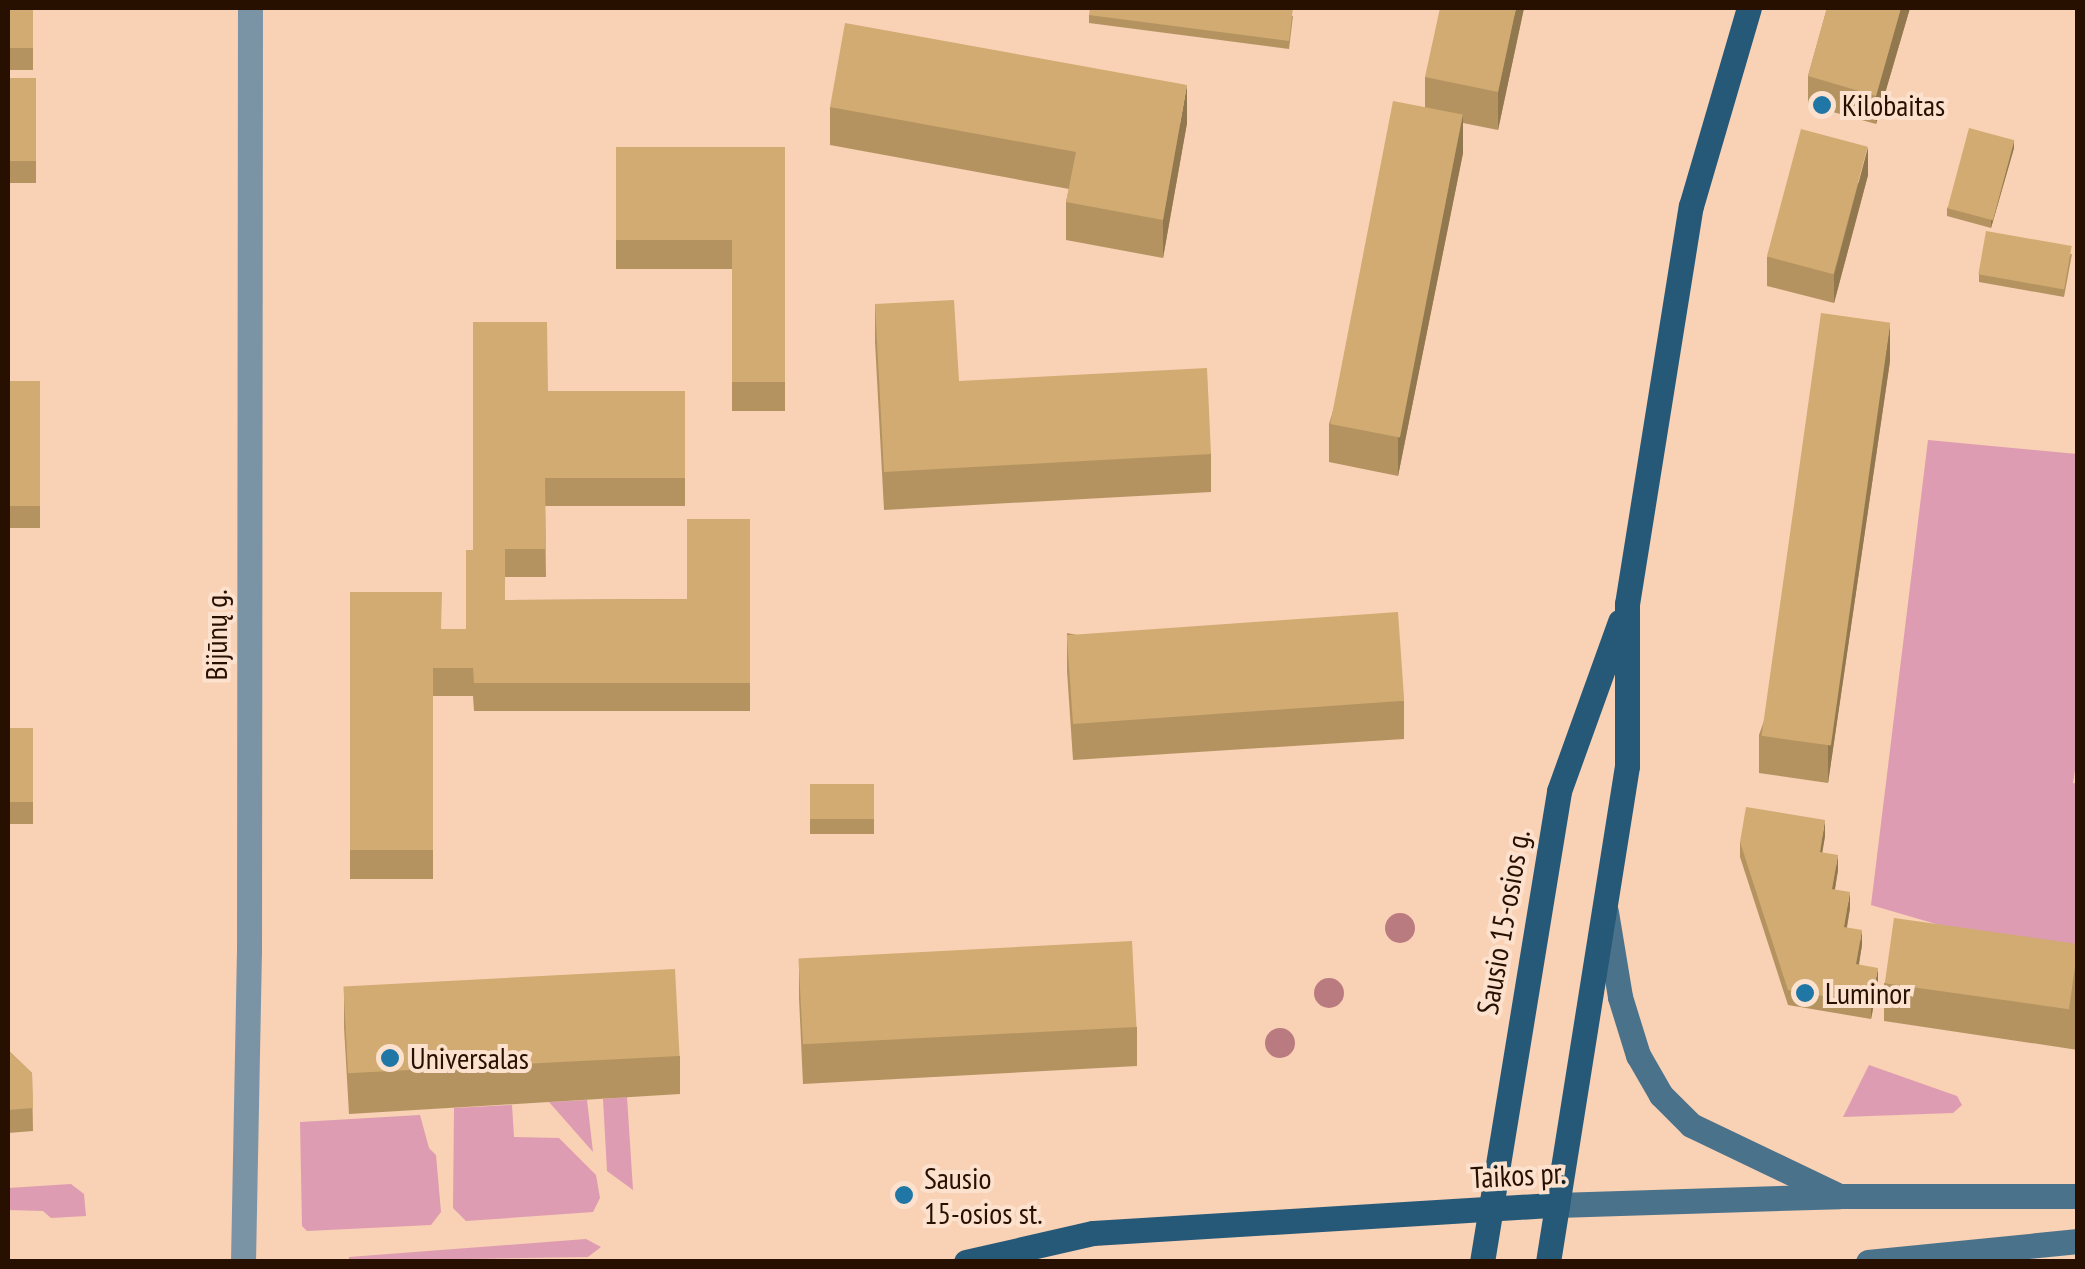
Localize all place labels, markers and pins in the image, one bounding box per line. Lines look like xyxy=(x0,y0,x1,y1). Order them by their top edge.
place label: Kilobaitas xyxy=(1842,87,1945,123)
marker: Kilobaitas xyxy=(1811,94,1833,116)
place label: Luminor xyxy=(1825,975,1910,1011)
marker: Luminor xyxy=(1794,982,1816,1004)
place label: Universalas xyxy=(410,1040,529,1076)
marker: Universalas xyxy=(379,1047,401,1069)
place label: Sausio 15-osios st. xyxy=(924,1160,1043,1230)
marker: Sausio 15-osios st. xyxy=(893,1184,915,1206)

